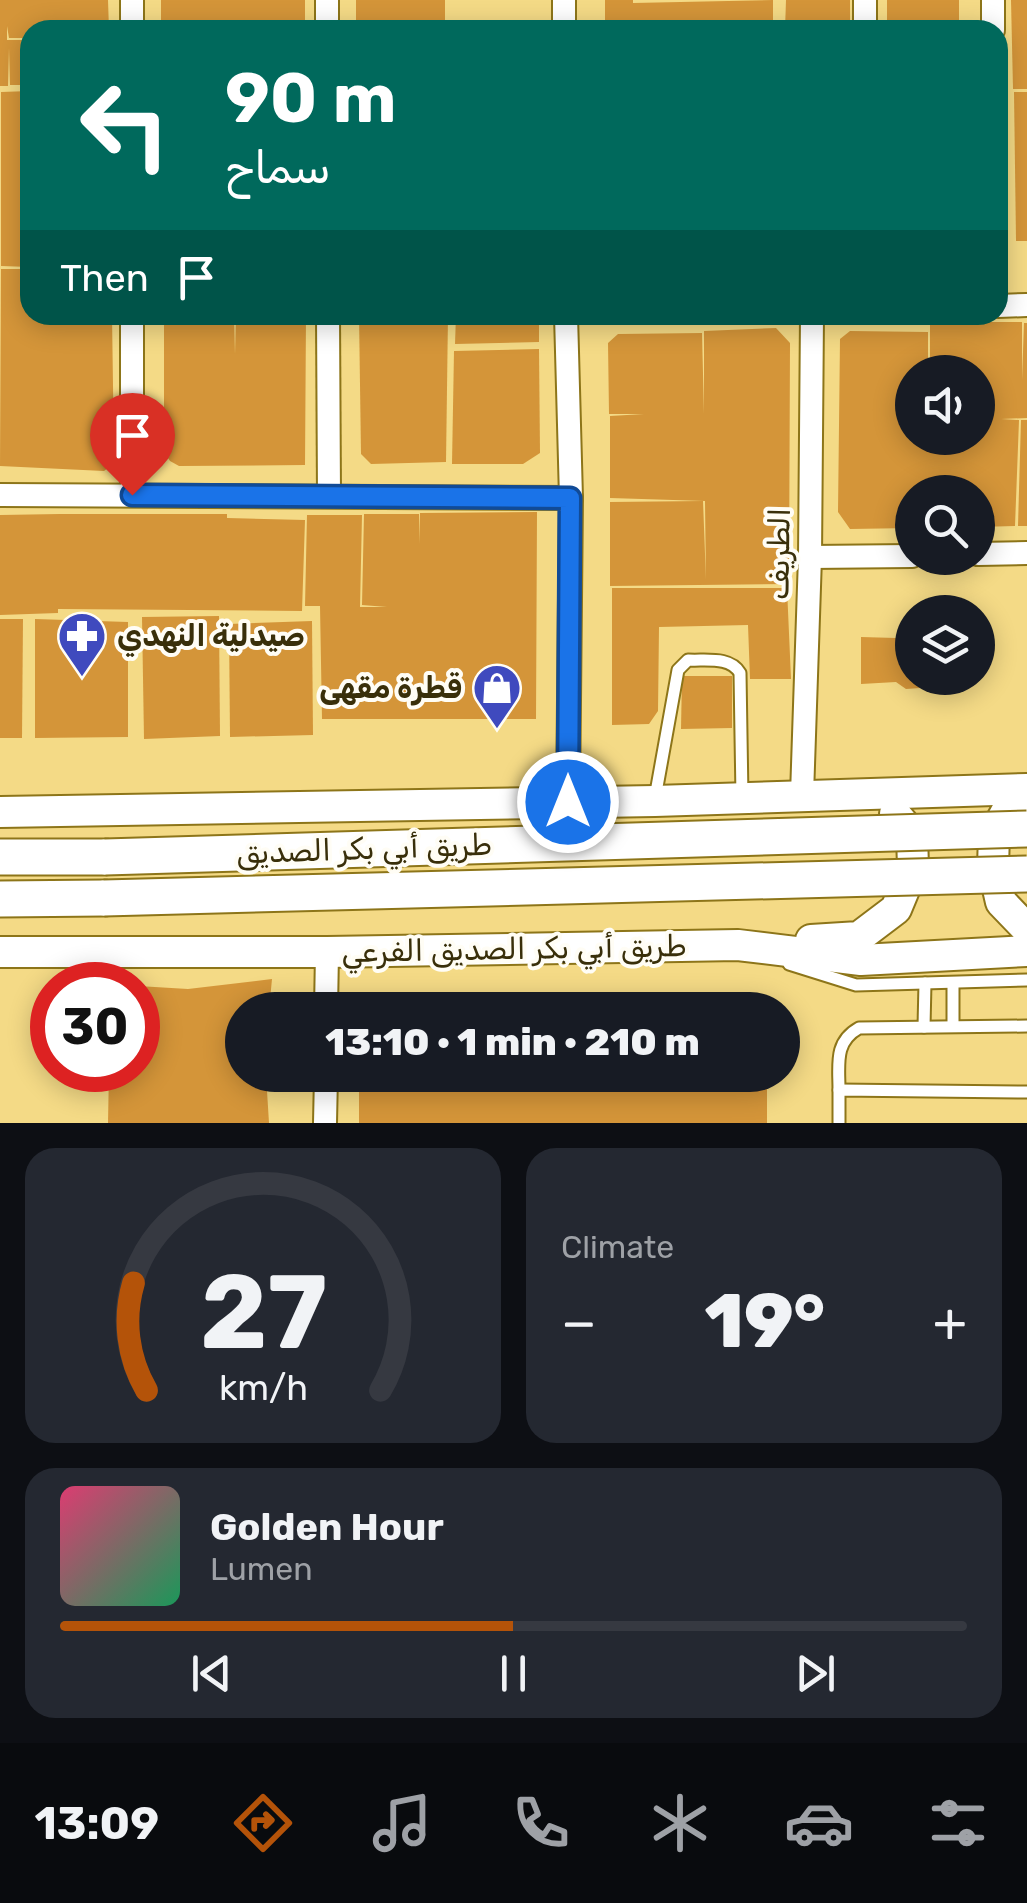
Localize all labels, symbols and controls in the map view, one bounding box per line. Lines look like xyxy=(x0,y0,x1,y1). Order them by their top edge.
text: 90 m xyxy=(225,57,397,140)
icon: left xyxy=(60,60,190,190)
text: سماح xyxy=(225,141,331,194)
icon: arrive xyxy=(169,250,224,305)
text: Then xyxy=(60,255,149,301)
map controls xyxy=(895,355,995,695)
button: sound xyxy=(895,355,995,455)
pin xyxy=(90,393,175,496)
icon: arrive xyxy=(105,408,160,463)
button: search xyxy=(895,475,995,575)
street label: الطريف xyxy=(760,508,798,600)
button: layers xyxy=(895,595,995,695)
pharmacy icon: صيدلية النهدي xyxy=(56,610,108,678)
place label: صيدلية النهدي xyxy=(117,618,305,657)
shop icon: قطرة مقهى xyxy=(471,662,523,730)
place label: قطرة مقهى xyxy=(319,670,462,706)
position arrow xyxy=(516,750,620,854)
street label: طريق أبي بكر الصديق xyxy=(235,827,493,875)
street label: طريق أبي بكر الصديق الفرعي xyxy=(341,928,687,974)
speed limit sign: 30 xyxy=(30,962,160,1092)
text: 13:10 · 1 min · 210 m xyxy=(325,1019,700,1065)
text: Climate xyxy=(561,1228,674,1266)
text: 27 xyxy=(199,1251,327,1374)
text: 19° xyxy=(704,1277,825,1366)
text: − xyxy=(561,1290,597,1355)
text: + xyxy=(933,1290,967,1355)
text: km/h xyxy=(218,1367,308,1409)
text: Golden Hour xyxy=(210,1504,444,1550)
text: Lumen xyxy=(210,1550,313,1588)
icon: previous xyxy=(184,1646,239,1701)
icon: pause xyxy=(486,1646,541,1701)
icon: next xyxy=(788,1646,843,1701)
icon: directions xyxy=(228,1788,298,1858)
icon: music xyxy=(367,1788,437,1858)
icon: phone xyxy=(506,1788,576,1858)
icon: climate xyxy=(645,1788,715,1858)
icon: car xyxy=(784,1788,854,1858)
icon: filters xyxy=(923,1788,993,1858)
text: 13:09 xyxy=(34,1797,159,1850)

